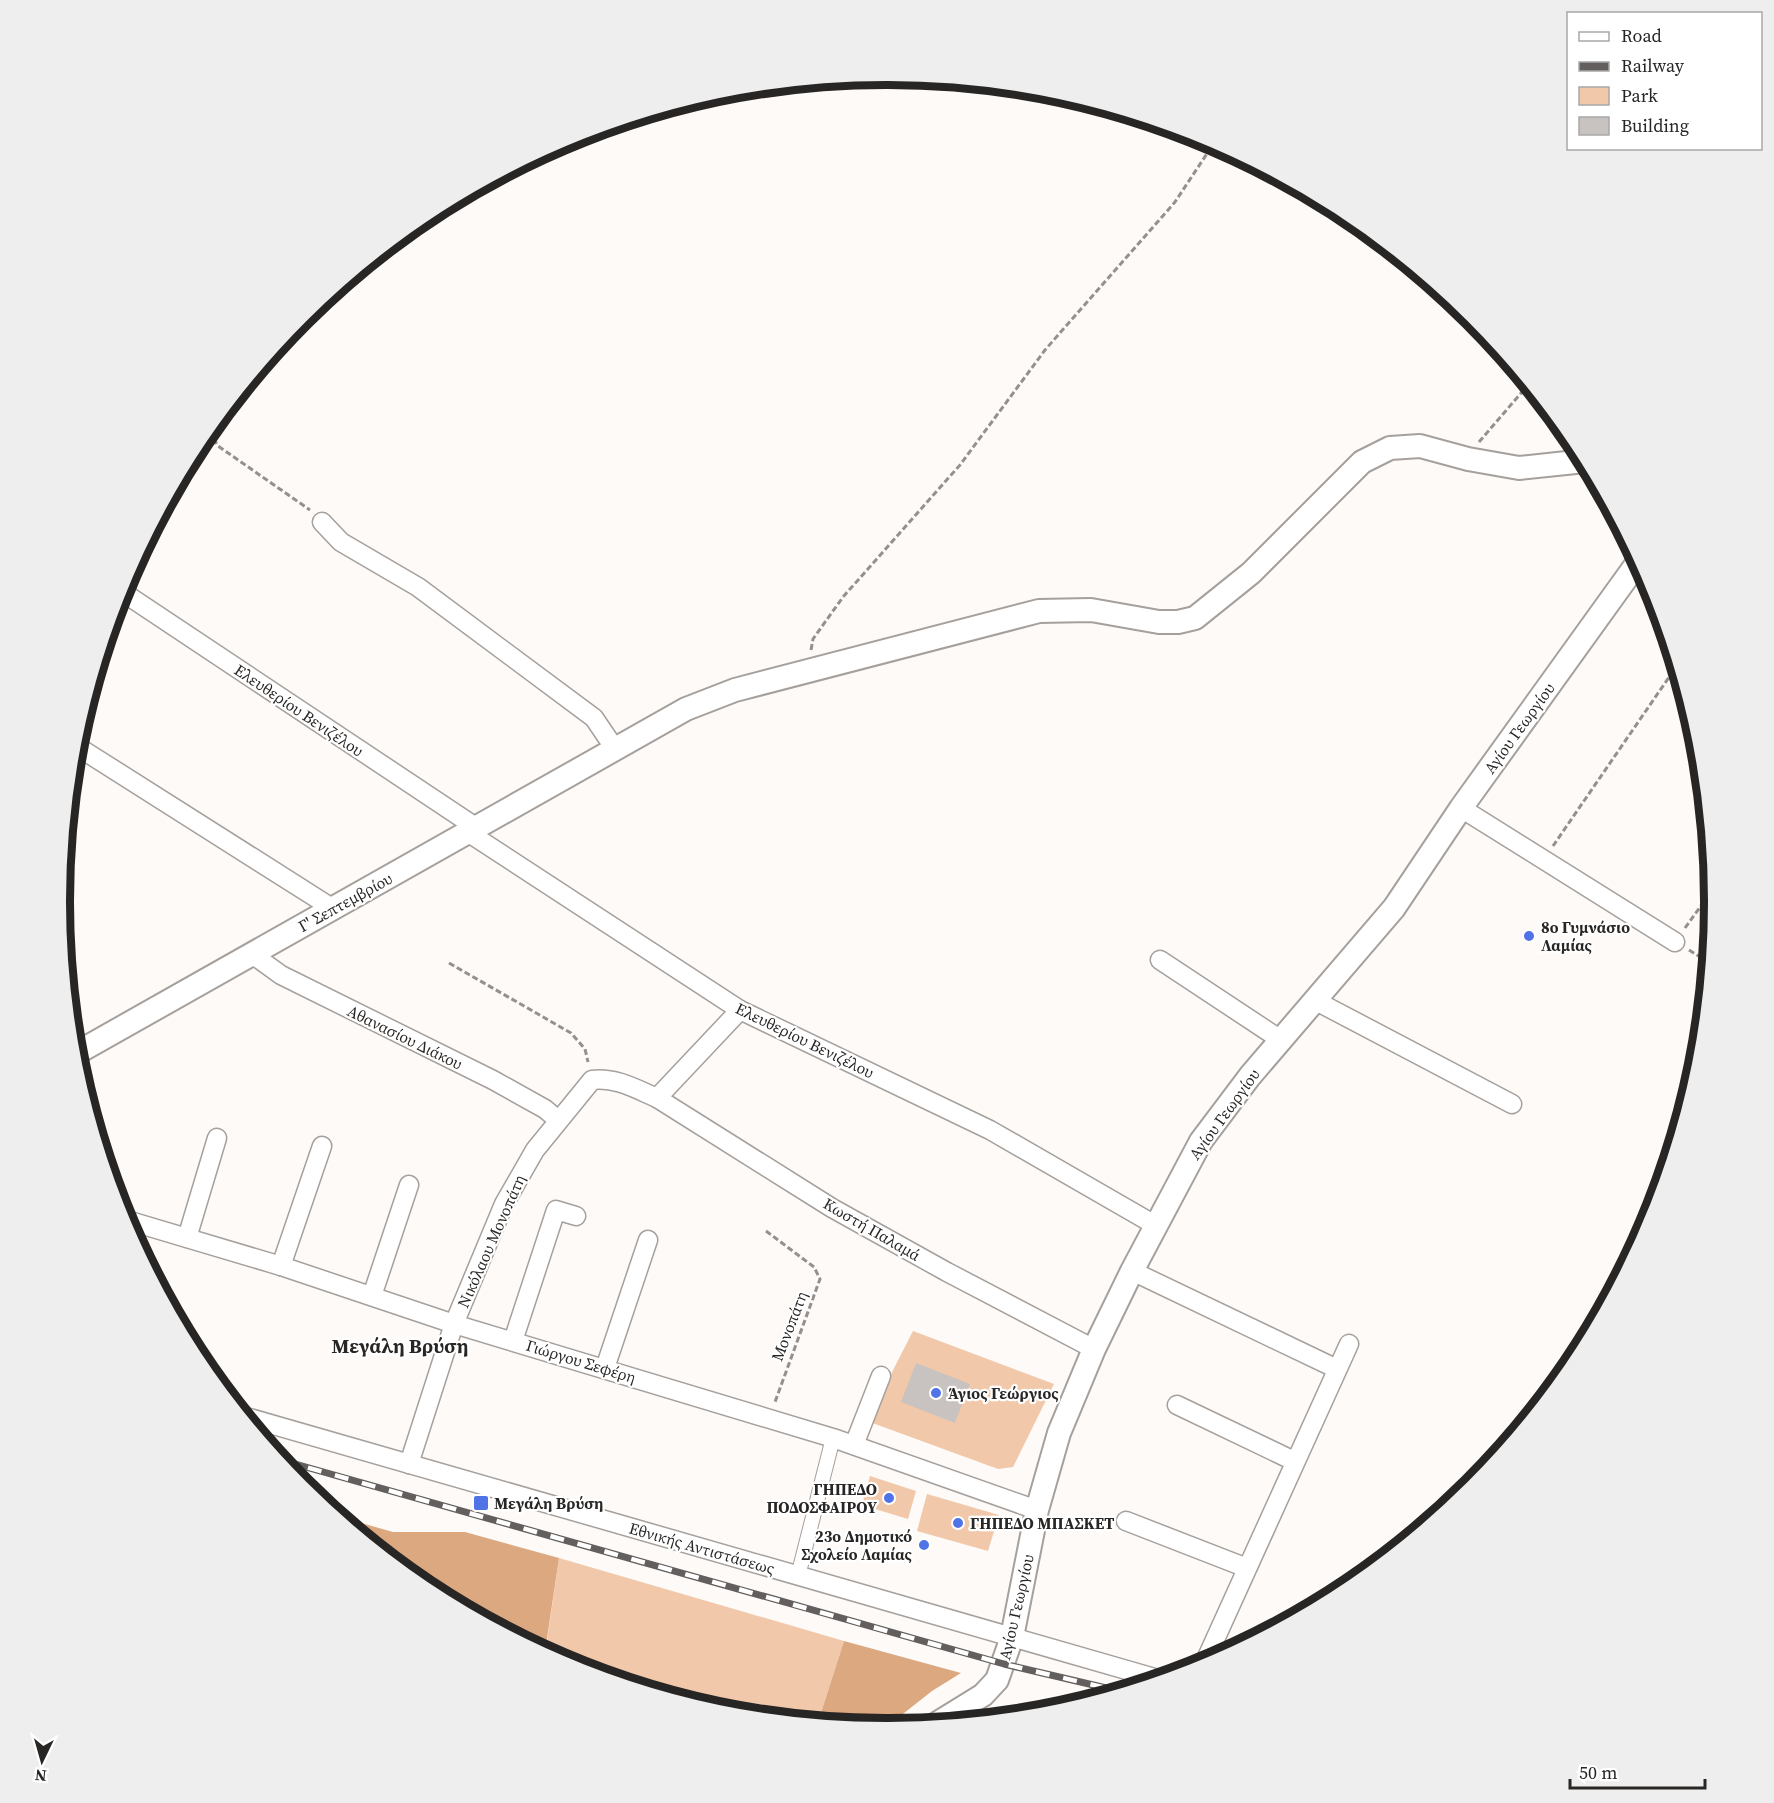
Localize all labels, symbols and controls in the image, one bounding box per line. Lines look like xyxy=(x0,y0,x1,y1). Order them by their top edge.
legend xyxy=(1567,12,1762,150)
text: Road xyxy=(1621,23,1662,48)
text: Railway xyxy=(1621,53,1685,78)
text: Park xyxy=(1621,83,1658,108)
text: Building xyxy=(1621,113,1689,138)
street label: Ελευθερίου Βενιζέλου xyxy=(230,659,368,761)
street label: Αγίου Γεωργίου xyxy=(1478,678,1560,778)
street label: Γ' Σεπτεμβρίου xyxy=(294,867,396,937)
place label: 8ο Γυμνάσιο Λαμίας xyxy=(1541,916,1630,956)
marker: 8ο Γυμνάσιο Λαμίας xyxy=(1522,929,1536,943)
street label: Ελευθερίου Βενιζέλου xyxy=(732,997,878,1083)
street label: Αθανασίου Διάκου xyxy=(344,1000,466,1074)
street label: Αγίου Γεωργίου xyxy=(1183,1064,1265,1164)
street label: Νικόλαου Μονοπάτη xyxy=(452,1171,530,1311)
street label: Κωστή Παλαμά xyxy=(820,1192,925,1266)
street label: Μονοπάτη xyxy=(766,1288,812,1364)
district label: Μεγάλη Βρύση xyxy=(332,1332,468,1360)
street label: Γιώργου Σεφέρη xyxy=(523,1334,639,1388)
place label: Άγιος Γεώργιος xyxy=(948,1382,1059,1404)
marker: Άγιος Γεώργιος xyxy=(929,1386,943,1400)
place label: ΓΗΠΕΔΟ ΠΟΔΟΣΦΑΙΡΟΥ xyxy=(766,1478,877,1518)
marker: ΓΗΠΕΔΟ ΠΟΔΟΣΦΑΙΡΟΥ xyxy=(882,1491,896,1505)
place label: Μεγάλη Βρύση xyxy=(494,1492,603,1514)
marker: Μεγάλη Βρύση xyxy=(472,1494,490,1512)
place label: ΓΗΠΕΔΟ ΜΠΑΣΚΕΤ xyxy=(970,1512,1114,1534)
marker: ΓΗΠΕΔΟ ΜΠΑΣΚΕΤ xyxy=(951,1516,965,1530)
street label: Εθνικής Αντιστάσεως xyxy=(627,1517,777,1579)
place label: 23ο Δημοτικό Σχολείο Λαμίας xyxy=(801,1525,912,1565)
marker: 23ο Δημοτικό Σχολείο Λαμίας xyxy=(917,1538,931,1552)
street label: Αγίου Γεωργίου xyxy=(993,1552,1039,1662)
north arrow xyxy=(12,1731,72,1791)
scale bar xyxy=(1570,1752,1705,1790)
text: 50 m xyxy=(1579,1760,1617,1785)
text: N xyxy=(34,1764,47,1787)

